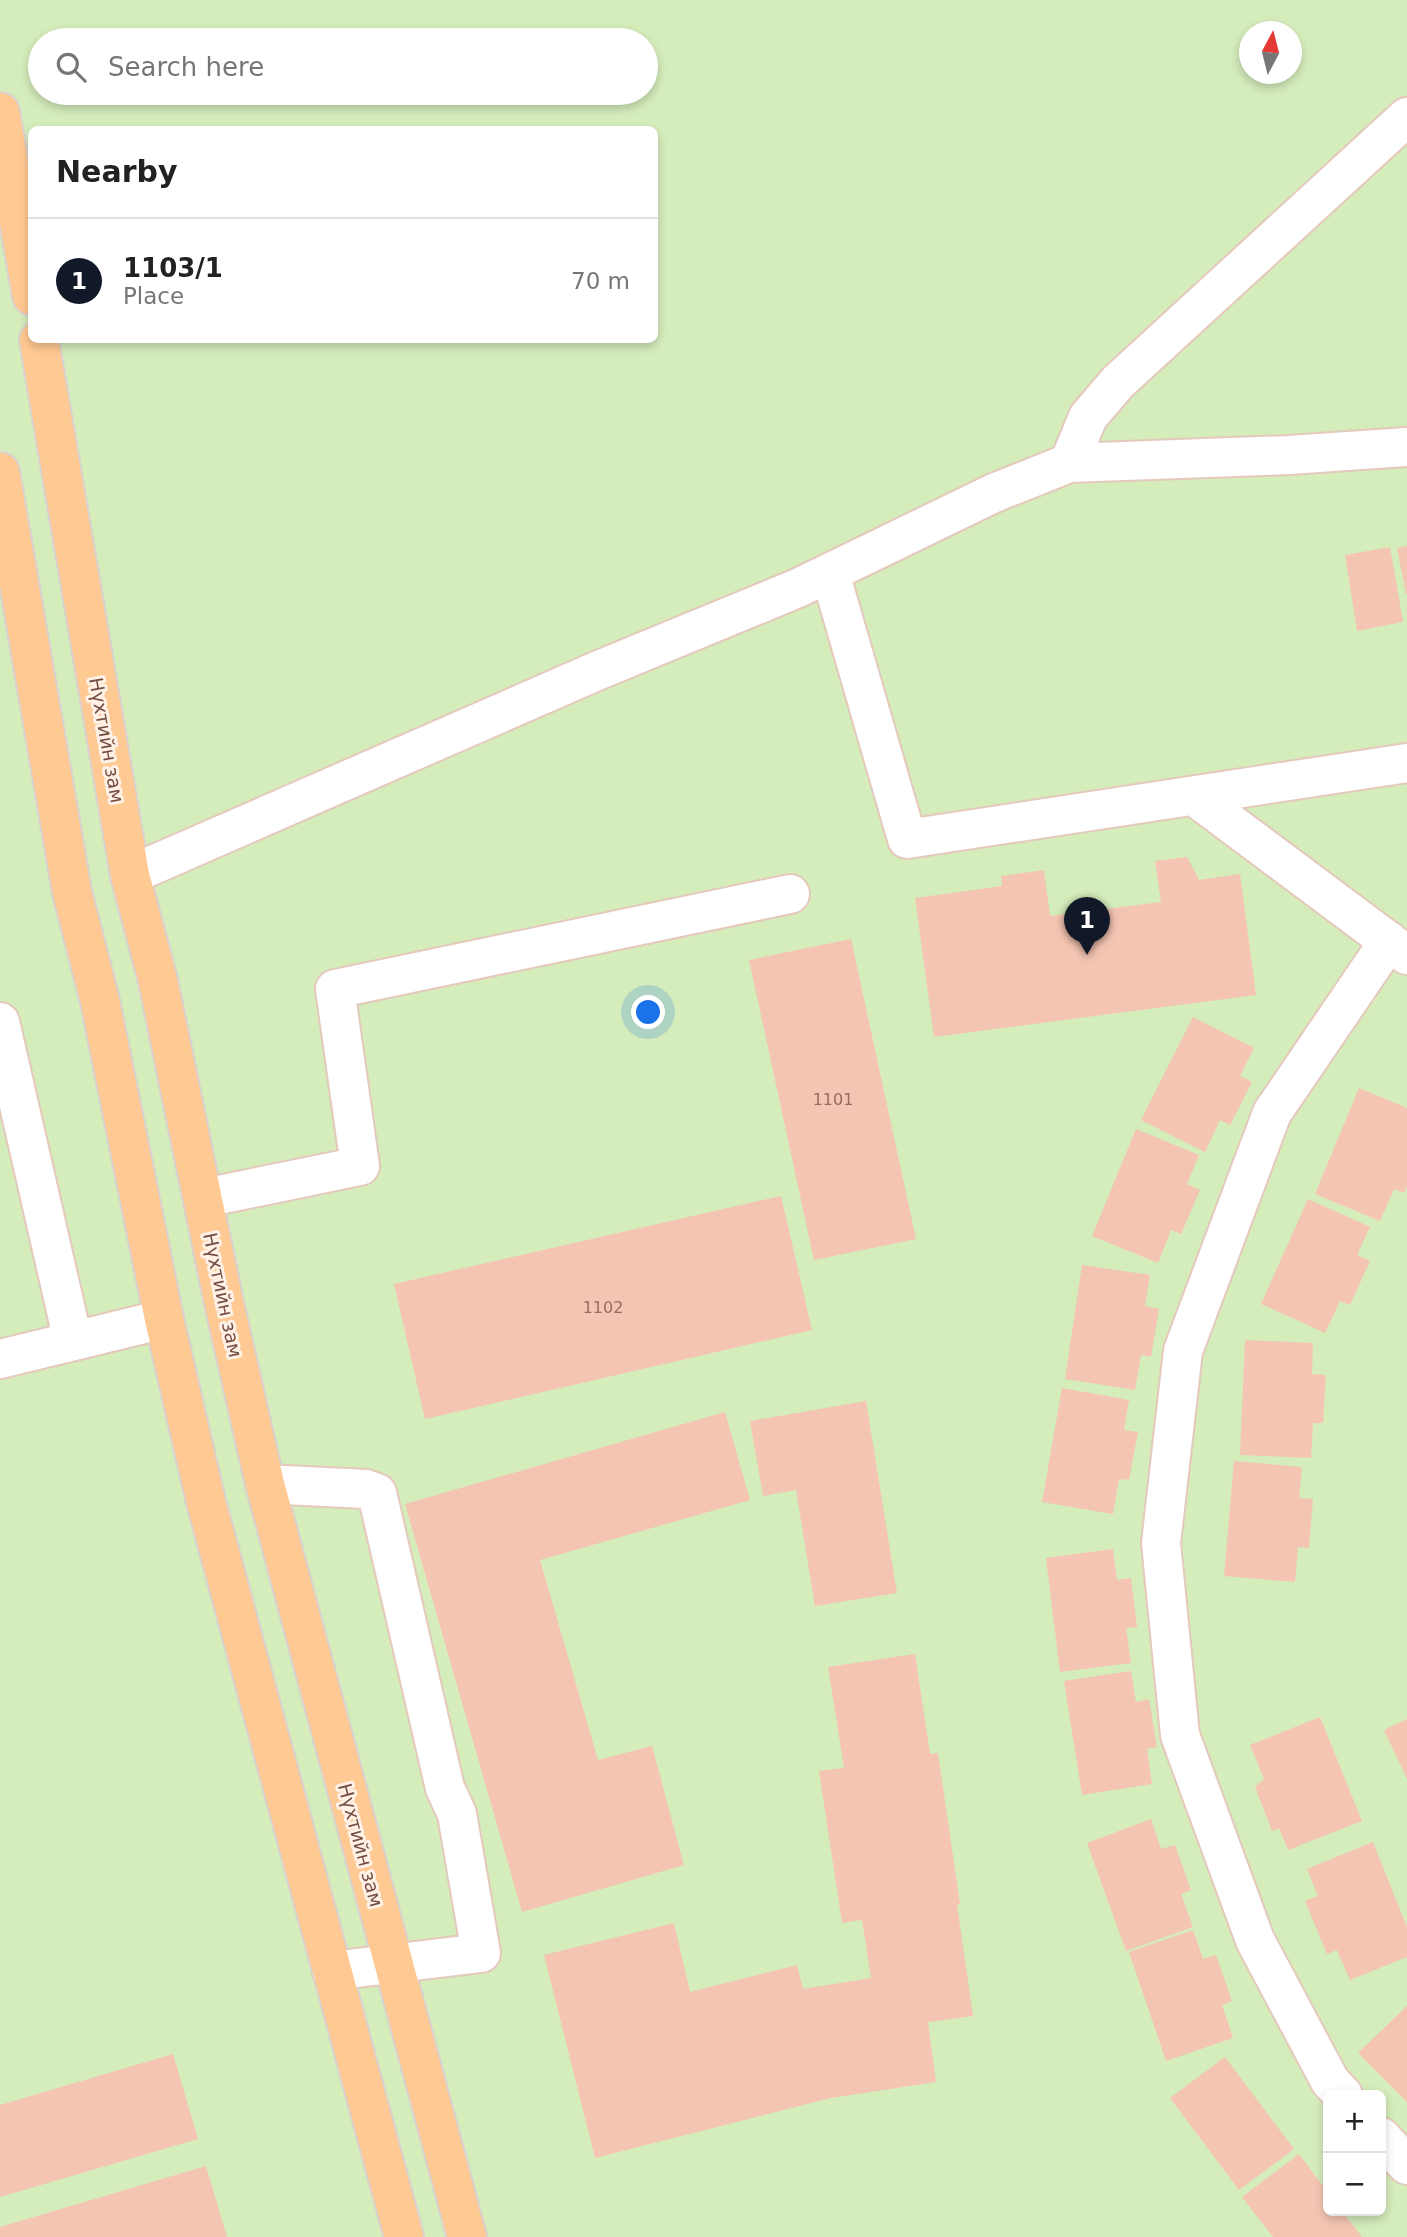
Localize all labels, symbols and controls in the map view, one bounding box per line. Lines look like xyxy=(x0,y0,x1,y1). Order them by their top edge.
north arrow xyxy=(1239,21,1302,84)
search box xyxy=(28,28,658,105)
icon: search xyxy=(52,48,90,86)
text: Search here xyxy=(108,52,264,82)
text: Nearby xyxy=(56,154,178,189)
text: 1103/1 xyxy=(123,253,223,283)
text: 1 xyxy=(71,268,87,294)
text: 70 m xyxy=(571,268,630,294)
text: Place xyxy=(123,283,184,309)
street label: Нүхтийн зам xyxy=(85,676,129,804)
pin: 1 xyxy=(1064,897,1110,955)
your location xyxy=(631,995,665,1029)
house number: 1101 xyxy=(813,1090,853,1109)
street label: Нүхтийн зам xyxy=(199,1231,247,1359)
house number: 1102 xyxy=(583,1298,623,1317)
street label: Нүхтийн зам xyxy=(334,1781,388,1909)
map controls xyxy=(1323,2090,1386,2216)
button: + xyxy=(1323,2090,1386,2153)
button: − xyxy=(1323,2153,1386,2216)

